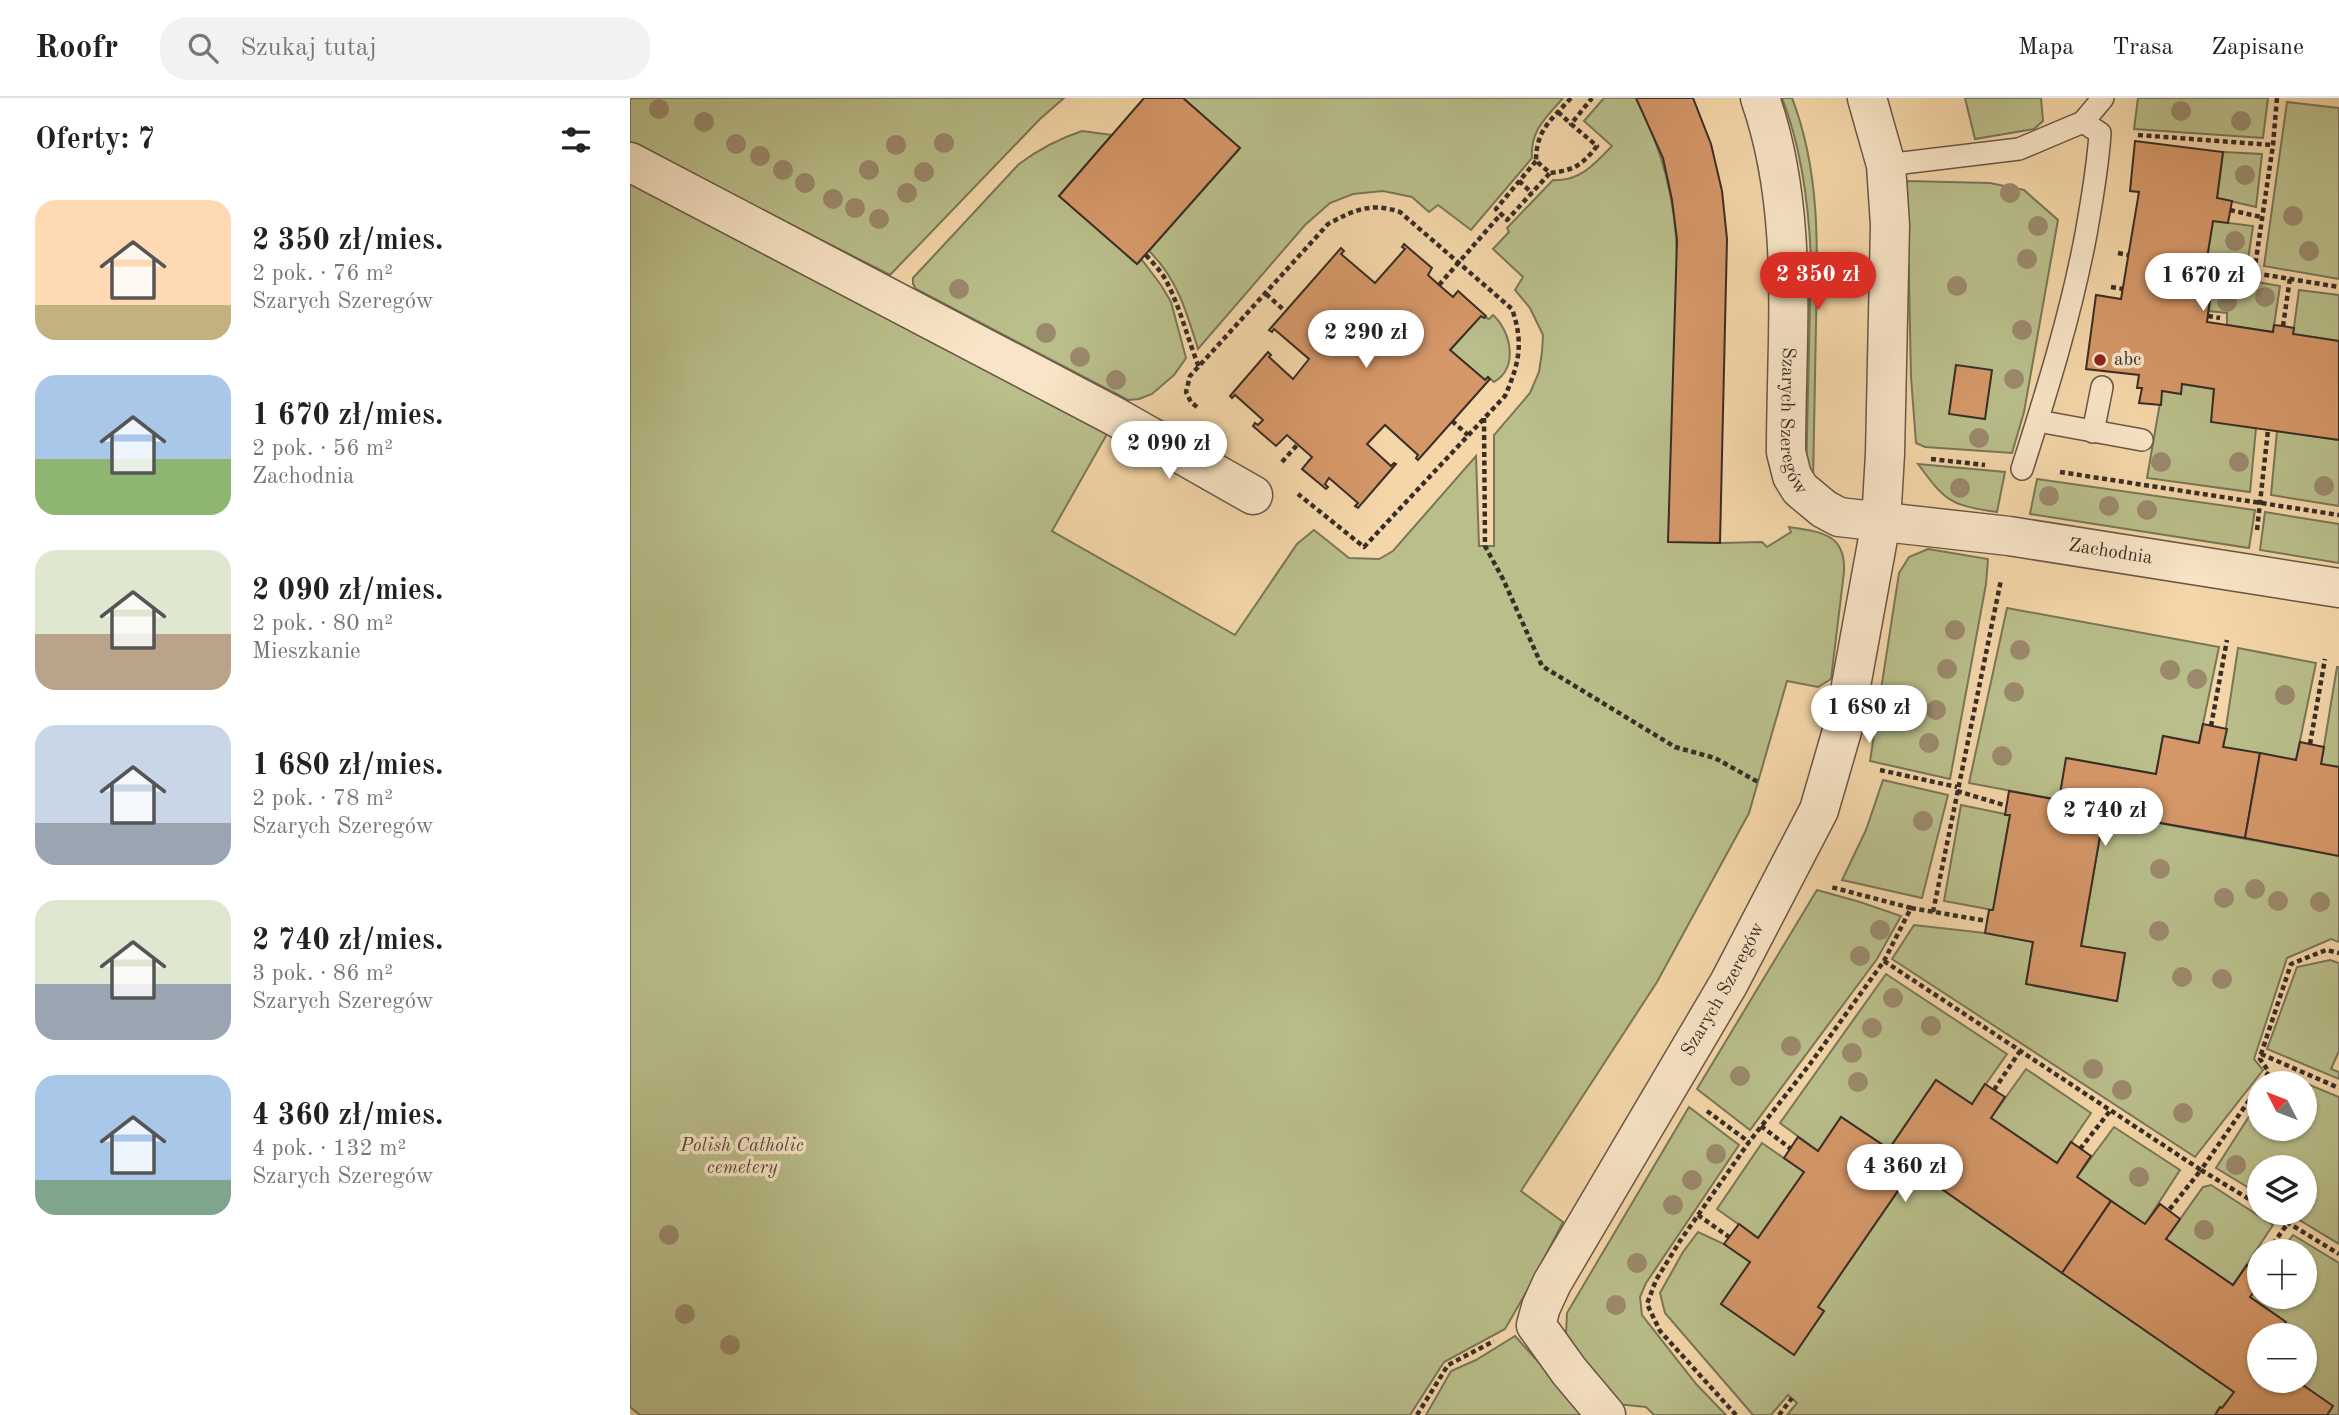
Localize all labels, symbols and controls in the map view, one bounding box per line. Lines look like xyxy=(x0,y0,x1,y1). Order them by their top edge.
search box xyxy=(160,17,650,80)
icon: search xyxy=(184,29,222,67)
text: Roofr xyxy=(35,32,118,65)
text: Szukaj tutaj xyxy=(240,35,377,61)
text: Mapa xyxy=(2018,36,2074,60)
text: Trasa xyxy=(2112,36,2173,60)
text: Zapisane xyxy=(2211,36,2304,60)
icon: filters xyxy=(557,121,595,159)
text: Oferty: 7 xyxy=(35,125,155,155)
text: 2 350 zł/mies. xyxy=(252,226,443,256)
icon: home xyxy=(91,228,175,312)
pin: 2 350 zł xyxy=(1746,252,1890,312)
pin: 1 670 zł xyxy=(2131,254,2275,313)
text: 2 pok. · 76 m² xyxy=(252,262,393,285)
text: 2 350 zł xyxy=(1776,263,1860,286)
text: 1 670 zł xyxy=(2161,264,2245,287)
text: Szarych Szeregów xyxy=(252,290,434,313)
pin: 2 290 zł xyxy=(1294,310,1438,370)
text: 2 290 zł xyxy=(1324,321,1408,344)
street label: Szarych Szeregów xyxy=(1776,347,1811,499)
place label: abc xyxy=(2114,351,2141,370)
marker: abc xyxy=(2092,352,2108,368)
text: 1 670 zł/mies. xyxy=(252,401,443,431)
icon: home xyxy=(91,403,175,487)
pin: 2 090 zł xyxy=(1097,422,1241,481)
text: 2 090 zł xyxy=(1127,432,1211,455)
text: 2 pok. · 56 m² xyxy=(252,437,393,460)
text: Zachodnia xyxy=(252,465,354,488)
street label: Zachodnia xyxy=(2067,536,2154,568)
text: 2 090 zł/mies. xyxy=(252,576,443,606)
icon: home xyxy=(91,578,175,662)
text: 2 pok. · 80 m² xyxy=(252,612,393,635)
text: Mieszkanie xyxy=(252,640,361,663)
pin: 1 680 zł xyxy=(1797,686,1941,745)
text: 1 680 zł xyxy=(1827,696,1911,719)
text: 1 680 zł/mies. xyxy=(252,751,443,781)
icon: home xyxy=(91,753,175,837)
text: 2 pok. · 78 m² xyxy=(252,787,393,810)
pin: 2 740 zł xyxy=(2033,788,2177,848)
text: 2 740 zł xyxy=(2063,799,2147,822)
text: Szarych Szeregów xyxy=(252,815,434,838)
street label: Szarych Szeregów xyxy=(1678,919,1768,1060)
text: 2 740 zł/mies. xyxy=(252,926,443,956)
icon: home xyxy=(91,928,175,1012)
text: 3 pok. · 86 m² xyxy=(252,962,393,985)
text: Szarych Szeregów xyxy=(252,990,434,1013)
north arrow xyxy=(2247,1071,2317,1141)
map controls xyxy=(2247,1071,2317,1393)
text: 4 360 zł/mies. xyxy=(252,1101,443,1131)
icon: home xyxy=(91,1103,175,1187)
text: 4 pok. · 132 m² xyxy=(252,1137,406,1160)
park label: Polish Catholic cemetery xyxy=(679,1137,804,1178)
pin: 4 360 zł xyxy=(1833,1144,1977,1204)
text: 4 360 zł xyxy=(1863,1155,1947,1178)
button: layers xyxy=(2247,1155,2317,1225)
text: Szarych Szeregów xyxy=(252,1165,434,1188)
button: + xyxy=(2247,1239,2317,1309)
button: − xyxy=(2247,1323,2317,1393)

